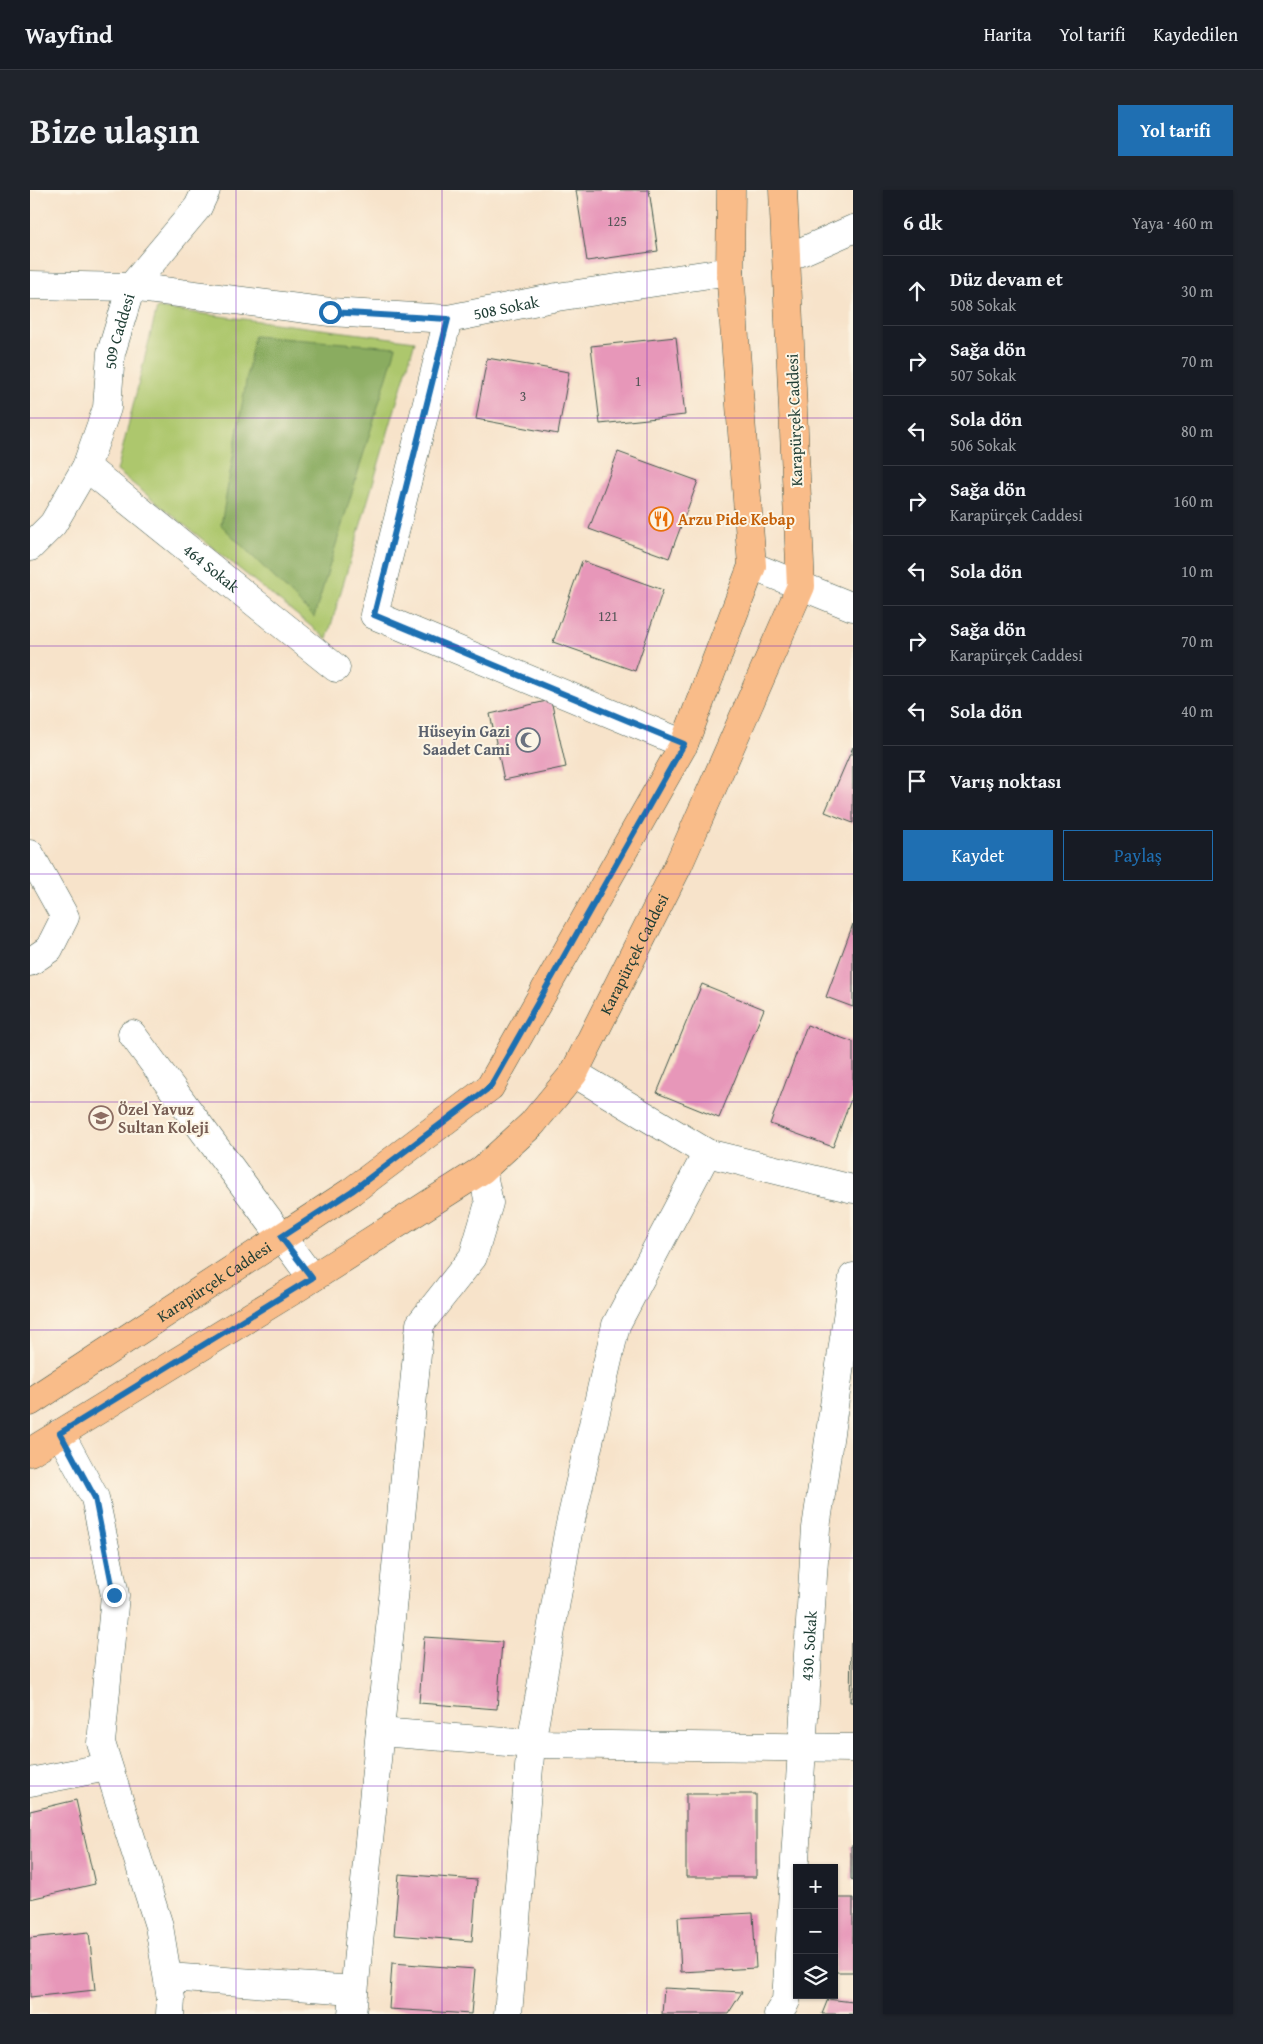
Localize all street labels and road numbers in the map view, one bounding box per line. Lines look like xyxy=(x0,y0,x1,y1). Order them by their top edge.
street label: 508 Sokak xyxy=(471,289,542,326)
street label: 509 Caddesi xyxy=(98,290,141,370)
street label: Karapürçek Caddesi xyxy=(780,353,808,487)
street label: 464 Sokak xyxy=(178,538,246,599)
street label: Karapürçek Caddesi xyxy=(593,889,675,1019)
street label: Karapürçek Caddesi xyxy=(152,1235,277,1328)
street label: 430. Sokak xyxy=(794,1609,823,1682)

